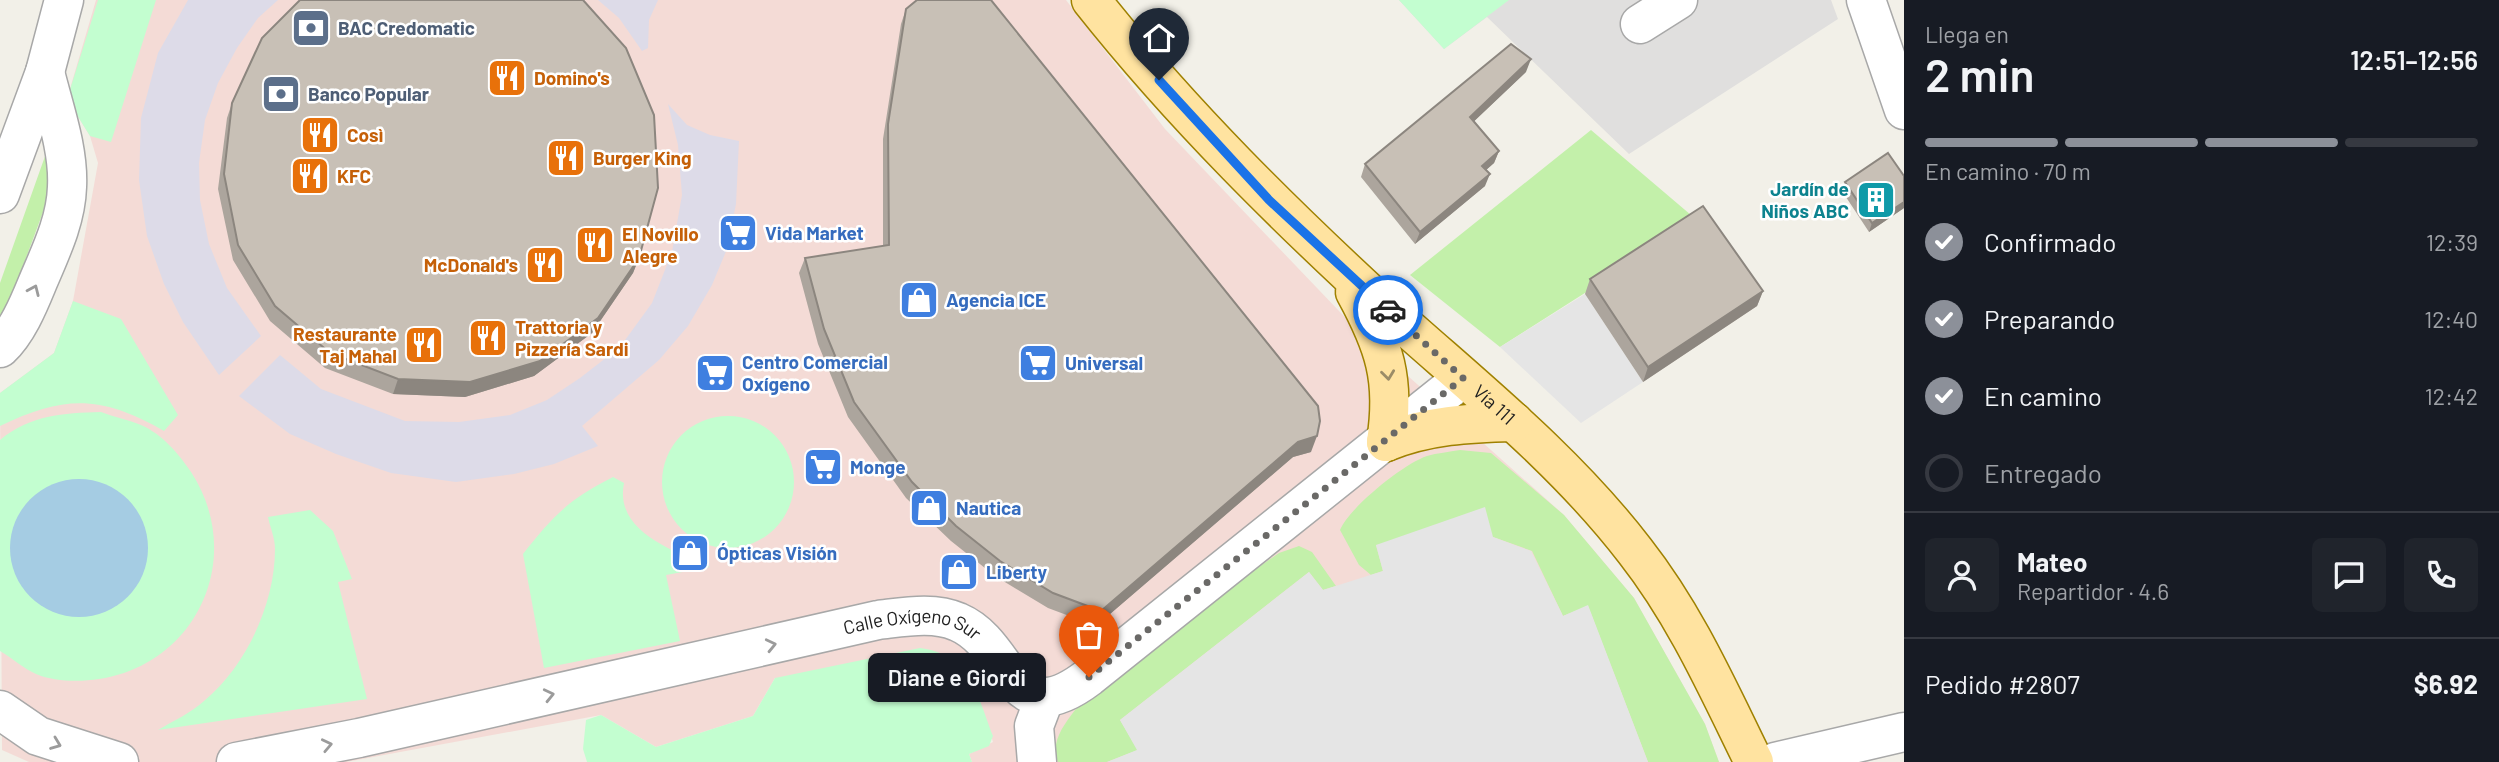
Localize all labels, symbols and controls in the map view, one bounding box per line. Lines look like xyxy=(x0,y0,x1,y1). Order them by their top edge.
bank icon: BAC Credomatic xyxy=(290,7,332,49)
pin xyxy=(1129,8,1189,80)
place label: BAC Credomatic xyxy=(338,16,475,39)
icon: home xyxy=(1140,19,1178,57)
text: Llega en xyxy=(1925,20,2009,48)
text: 12:51–12:56 xyxy=(2350,44,2478,75)
text: 2 min xyxy=(1925,46,2034,101)
restaurant icon: Domino's xyxy=(486,57,528,99)
place label: Domino's xyxy=(534,66,610,89)
bank icon: Banco Popular xyxy=(260,73,302,115)
place label: Banco Popular xyxy=(308,82,430,105)
restaurant icon: Così xyxy=(299,114,341,156)
place label: Così xyxy=(347,123,383,146)
restaurant icon: Burger King xyxy=(545,137,587,179)
place label: Burger King xyxy=(593,146,692,169)
restaurant icon: KFC xyxy=(289,155,331,197)
text: En camino · 70 m xyxy=(1925,157,2091,185)
place label: KFC xyxy=(337,164,371,187)
place label: Jardín de Niños ABC xyxy=(1761,177,1849,222)
building icon: Jardín de Niños ABC xyxy=(1855,179,1897,221)
supermarket icon: Vida Market xyxy=(717,212,759,254)
place label: Vida Market xyxy=(765,221,864,244)
place label: El Novillo Alegre xyxy=(622,222,699,267)
icon: check xyxy=(1925,223,1963,261)
restaurant icon: El Novillo Alegre xyxy=(574,224,616,266)
text: Confirmado xyxy=(1984,226,2116,257)
text: 12:39 xyxy=(2426,228,2478,256)
restaurant icon: McDonald's xyxy=(524,244,566,286)
place label: McDonald's xyxy=(424,253,518,276)
courier xyxy=(1353,275,1423,345)
shop icon: Agencia ICE xyxy=(898,279,940,321)
one-way arrow xyxy=(26,285,40,297)
place label: Agencia ICE xyxy=(946,288,1046,311)
icon: car xyxy=(1369,291,1407,329)
icon: check xyxy=(1925,300,1963,338)
text: Preparando xyxy=(1984,303,2115,334)
text: 12:40 xyxy=(2424,305,2478,333)
place label: Trattoria y Pizzería Sardi xyxy=(515,315,629,360)
restaurant icon: Trattoria y Pizzería Sardi xyxy=(467,317,509,359)
place label: Restaurante Taj Mahal xyxy=(293,322,397,367)
restaurant icon: Restaurante Taj Mahal xyxy=(403,324,445,366)
supermarket icon: Universal xyxy=(1017,342,1059,384)
place label: Centro Comercial Oxígeno xyxy=(742,350,888,395)
place label: Universal xyxy=(1065,351,1143,374)
supermarket icon: Centro Comercial Oxígeno xyxy=(694,352,736,394)
one-way arrow xyxy=(1380,369,1395,381)
icon: check xyxy=(1925,377,1963,415)
street label: Vía 111 xyxy=(1469,379,1521,429)
text: En camino xyxy=(1984,380,2102,411)
text: 12:42 xyxy=(2425,382,2478,410)
supermarket icon: Monge xyxy=(802,446,844,488)
place label: Monge xyxy=(850,455,906,478)
text: Entregado xyxy=(1984,457,2102,488)
shop icon: Nautica xyxy=(908,487,950,529)
place label: Nautica xyxy=(956,496,1021,519)
shop icon: Ópticas Visión xyxy=(669,532,711,574)
button: person xyxy=(1925,538,1999,612)
button: chat xyxy=(2312,538,2386,612)
button: phone xyxy=(2404,538,2478,612)
place label: Ópticas Visión xyxy=(717,541,837,564)
text: Mateo xyxy=(2017,546,2087,577)
shop icon: Liberty xyxy=(938,551,980,593)
place label: Liberty xyxy=(986,560,1047,583)
text: Repartidor · 4.6 xyxy=(2017,577,2169,605)
street label: Calle Oxígeno Sur xyxy=(841,604,987,644)
pin xyxy=(1059,605,1119,677)
icon: bag xyxy=(1070,616,1108,654)
one-way arrow xyxy=(765,638,777,653)
callout: Diane e Giordi xyxy=(869,652,1047,702)
text: Diane e Giordi xyxy=(888,663,1026,691)
text: Pedido #2807 xyxy=(1925,668,2080,699)
text: $6.92 xyxy=(2414,668,2478,699)
one-way arrow xyxy=(543,689,555,703)
one-way arrow xyxy=(49,735,61,749)
one-way arrow xyxy=(321,738,333,753)

